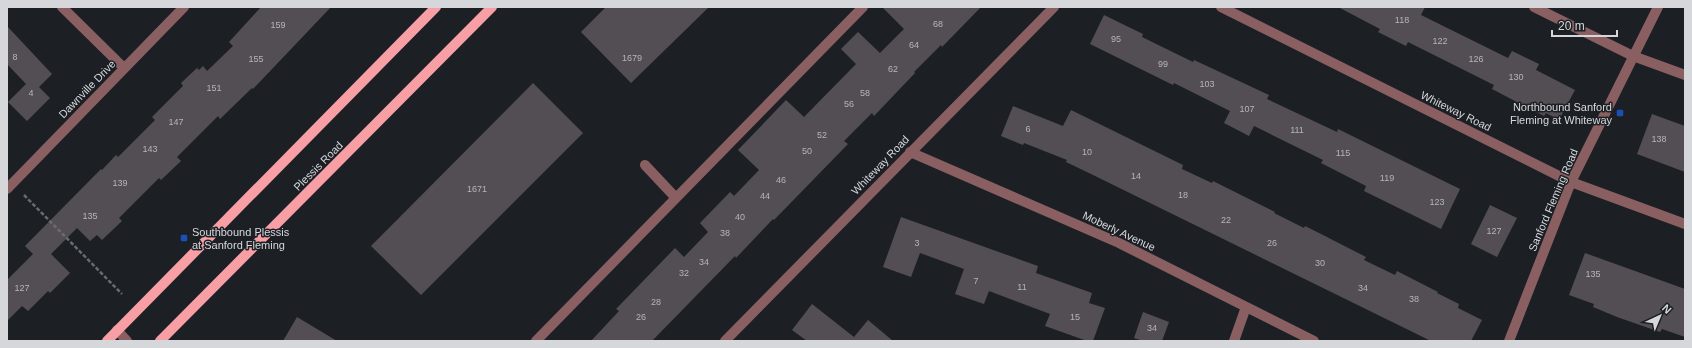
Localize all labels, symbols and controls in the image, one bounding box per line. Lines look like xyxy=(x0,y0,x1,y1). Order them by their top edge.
scale bar xyxy=(1552,12,1617,38)
house number: 118 xyxy=(1395,15,1409,25)
house number: 68 xyxy=(933,19,943,29)
text: 20 m xyxy=(1558,19,1585,33)
house number: 159 xyxy=(270,20,286,30)
house number: 95 xyxy=(1111,34,1121,44)
house number: 122 xyxy=(1432,36,1448,46)
house number: 64 xyxy=(909,40,919,50)
house number: 8 xyxy=(12,52,18,62)
house number: 1679 xyxy=(622,53,642,63)
house number: 155 xyxy=(248,54,264,64)
house number: 126 xyxy=(1468,54,1484,64)
street label: Dawnville Drive xyxy=(56,58,118,120)
house number: 99 xyxy=(1158,59,1168,69)
house number: 62 xyxy=(888,64,898,74)
house number: 130 xyxy=(1508,72,1524,82)
house number: 103 xyxy=(1199,79,1215,89)
house number: 151 xyxy=(206,83,222,93)
house number: 4 xyxy=(28,88,34,98)
house number: 58 xyxy=(860,88,870,98)
street label: Whiteway Road xyxy=(1419,89,1493,133)
house number: 56 xyxy=(844,99,854,109)
place label: Northbound Sanford Fleming at Whiteway xyxy=(1510,101,1612,126)
house number: 107 xyxy=(1239,104,1255,114)
marker: Northbound Sanford Fleming at Whiteway xyxy=(1615,108,1625,118)
house number: 147 xyxy=(168,117,184,127)
house number: 6 xyxy=(1025,124,1031,134)
house number: 111 xyxy=(1290,125,1304,135)
house number: 52 xyxy=(817,130,827,140)
street label: Whiteway Road xyxy=(849,133,911,197)
house number: 138 xyxy=(1651,134,1667,144)
street label: Plessis Road xyxy=(291,139,345,193)
house number: 143 xyxy=(142,144,158,154)
house number: 50 xyxy=(802,146,812,156)
house number: 10 xyxy=(1082,147,1092,157)
street label: Sanford Fleming Road xyxy=(1526,147,1580,253)
house number: 115 xyxy=(1336,148,1350,158)
house number: 14 xyxy=(1131,171,1141,181)
house number: 119 xyxy=(1380,173,1394,183)
house number: 46 xyxy=(776,175,786,185)
house number: 139 xyxy=(112,178,128,188)
house number: 1671 xyxy=(467,184,487,194)
house number: 18 xyxy=(1178,190,1188,200)
house number: 44 xyxy=(760,191,770,201)
house number: 123 xyxy=(1429,197,1445,207)
street label: Moberly Avenue xyxy=(1081,209,1157,253)
house number: 135 xyxy=(82,211,98,221)
house number: 40 xyxy=(735,212,745,222)
house number: 22 xyxy=(1221,215,1231,225)
place label: Southbound Plessis at Sanford Fleming xyxy=(192,226,290,251)
house number: 127 xyxy=(1486,226,1502,236)
house number: 38 xyxy=(720,228,730,238)
marker: Southbound Plessis at Sanford Fleming xyxy=(179,233,189,243)
house number: 3 xyxy=(914,238,920,248)
house number: 26 xyxy=(1267,238,1277,248)
house number: 34 xyxy=(699,257,709,267)
house number: 30 xyxy=(1315,258,1325,268)
house number: 32 xyxy=(679,268,689,278)
house number: 135 xyxy=(1585,269,1601,279)
house number: 7 xyxy=(973,276,979,286)
house number: 11 xyxy=(1017,282,1027,292)
house number: 127 xyxy=(14,283,30,293)
house number: 34 xyxy=(1358,283,1368,293)
house number: 38 xyxy=(1409,294,1419,304)
north arrow xyxy=(1640,296,1680,336)
house number: 28 xyxy=(651,297,661,307)
text: N xyxy=(1660,302,1674,316)
house number: 26 xyxy=(636,312,646,322)
house number: 15 xyxy=(1070,312,1080,322)
house number: 34 xyxy=(1147,323,1157,333)

